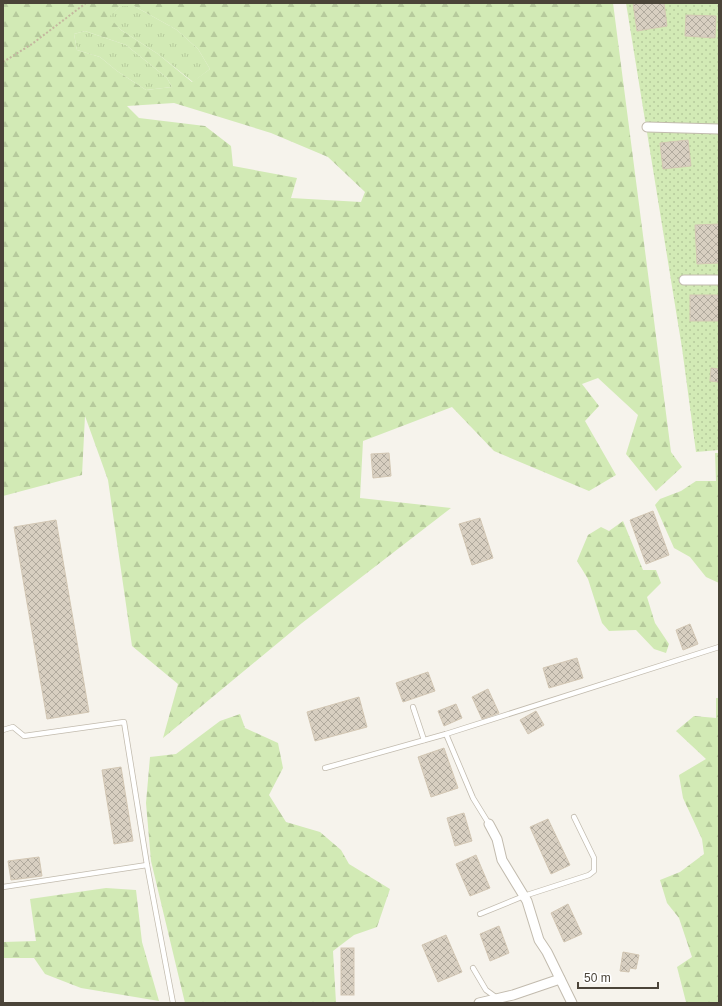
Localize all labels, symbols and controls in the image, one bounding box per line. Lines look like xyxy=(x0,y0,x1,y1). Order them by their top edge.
scale bar xyxy=(578,964,658,990)
text: 50 m xyxy=(584,971,611,985)

